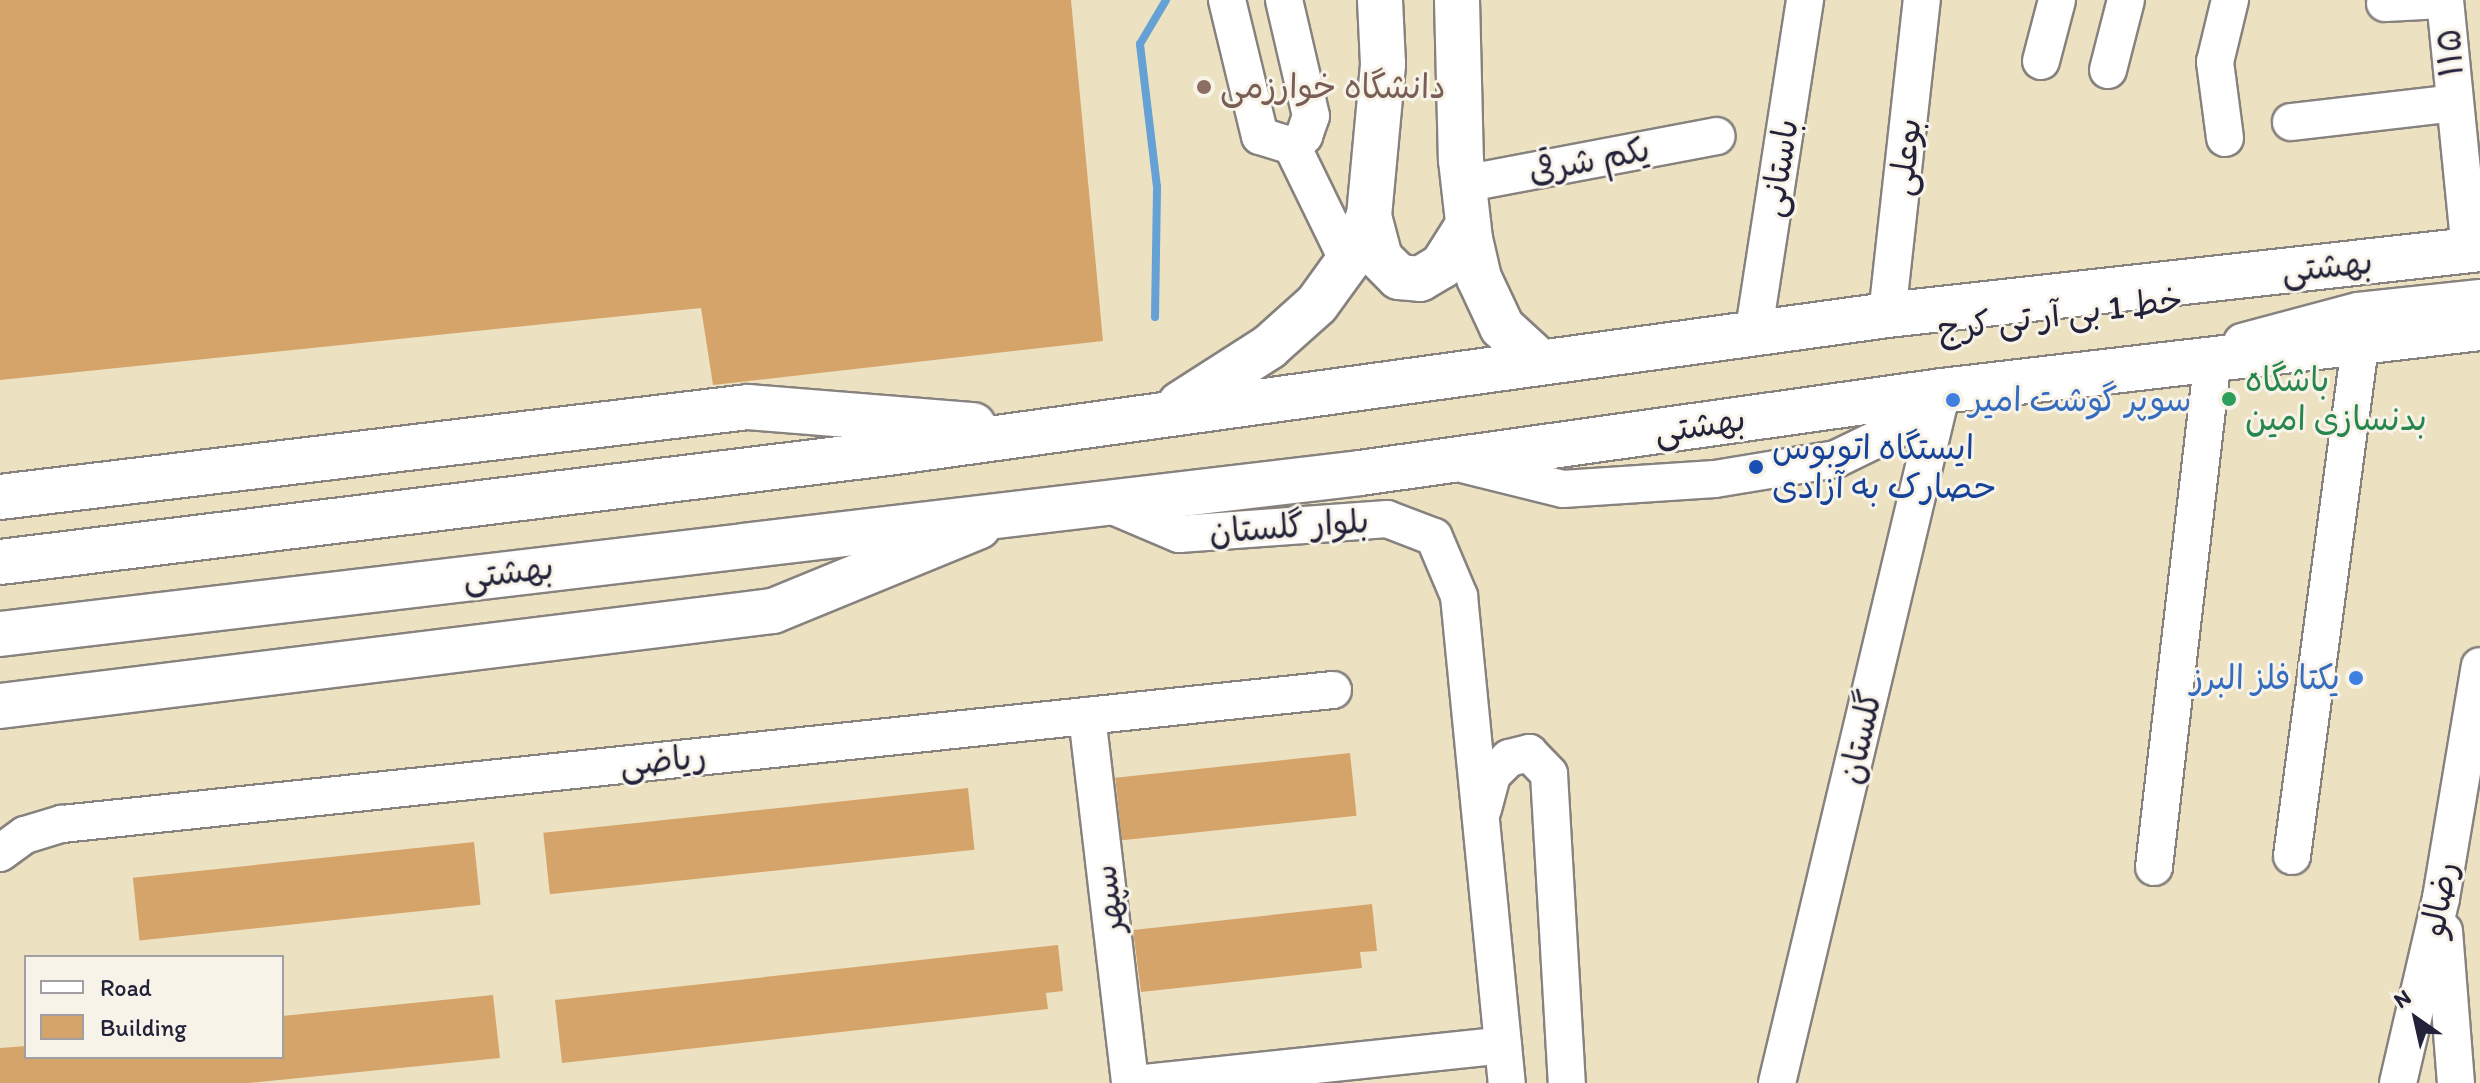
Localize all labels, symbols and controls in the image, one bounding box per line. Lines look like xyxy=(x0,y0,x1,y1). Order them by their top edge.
street label: ۱۱۵ xyxy=(2428,28,2472,78)
place label: دانشگاه خوارزمی xyxy=(1220,67,1446,107)
marker: دانشگاه خوارزمی xyxy=(1195,78,1213,96)
street label: باستانی xyxy=(1751,116,1807,220)
street label: بوعلی xyxy=(1881,116,1929,198)
street label: یکم شرقی xyxy=(1525,128,1653,192)
street label: بهشتی xyxy=(2279,241,2375,291)
street label: خط 1 بی آر تی کرج xyxy=(1935,279,2185,349)
place label: باشگاه بدنسازی امین xyxy=(2245,359,2427,438)
place label: سوپر گوشت امیر xyxy=(1969,380,2192,420)
marker: باشگاه بدنسازی امین xyxy=(2220,390,2238,408)
marker: سوپر گوشت امیر xyxy=(1944,391,1962,409)
street label: بهشتی xyxy=(1652,398,1748,452)
place label: ایستگاه اتوبوس حصارک به آزادی xyxy=(1772,427,1995,506)
marker: ایستگاه اتوبوس حصارک به آزادی xyxy=(1747,458,1765,476)
street label: بلوار گلستان xyxy=(1208,500,1370,552)
street label: بهشتى xyxy=(460,546,556,598)
place label: یکتا فلز البرز xyxy=(2190,658,2340,698)
marker: یکتا فلز البرز xyxy=(2347,669,2365,687)
street label: گلستان xyxy=(1829,686,1891,788)
street label: ریاضی xyxy=(618,735,708,785)
street label: رضالو xyxy=(2412,858,2466,940)
street label: سپهر xyxy=(1084,862,1132,936)
legend xyxy=(24,955,284,1059)
text: Road xyxy=(100,973,152,1002)
north arrow xyxy=(2376,979,2456,1059)
text: N xyxy=(2389,983,2416,1014)
text: Building xyxy=(100,1013,187,1042)

